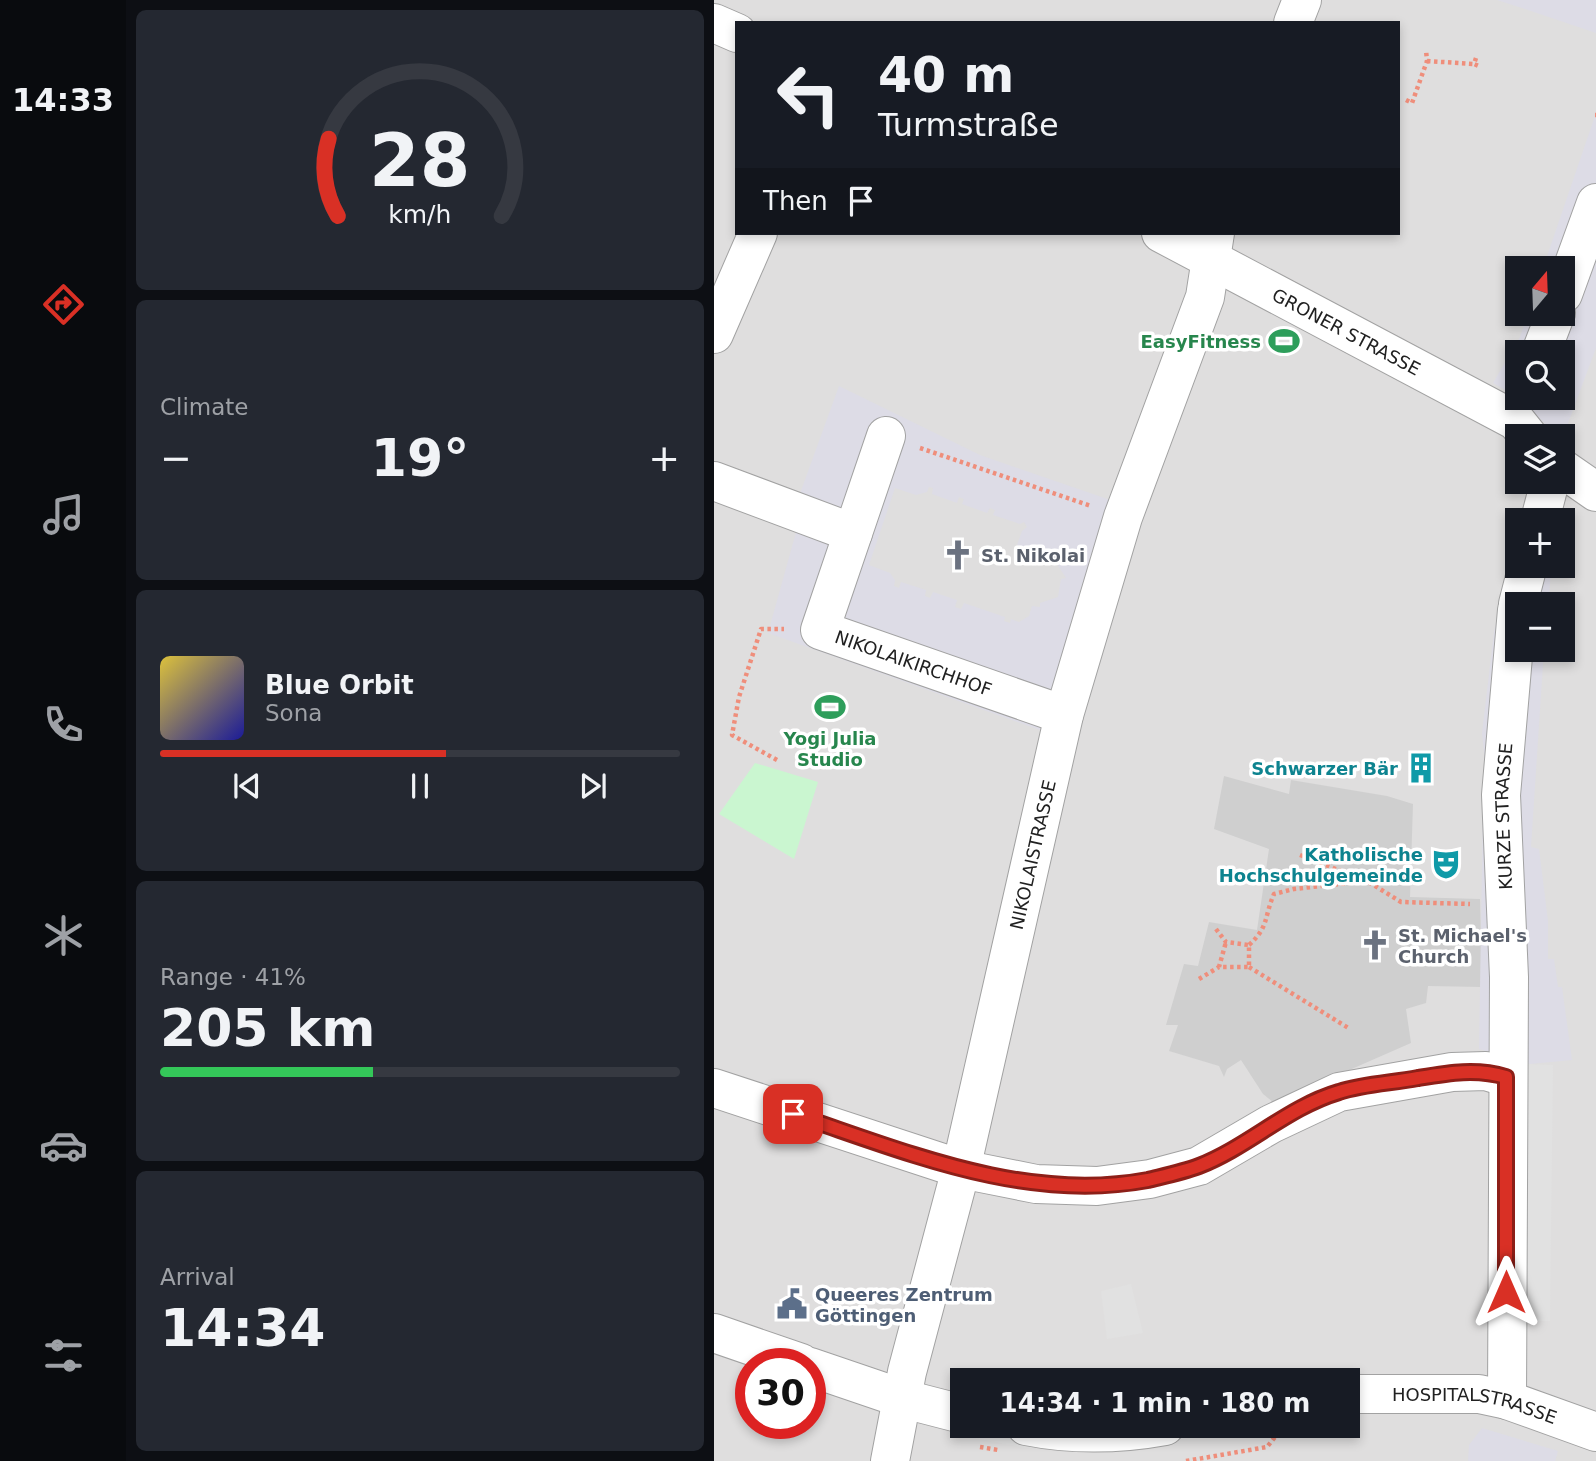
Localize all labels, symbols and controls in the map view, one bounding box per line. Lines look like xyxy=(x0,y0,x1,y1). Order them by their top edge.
text: 40 m xyxy=(878,47,1014,104)
icon: left xyxy=(763,49,854,140)
text: 14:33 xyxy=(12,81,114,119)
text: Turmstraße xyxy=(878,106,1059,144)
text: 28 xyxy=(369,118,471,203)
icon: arrive xyxy=(842,182,880,220)
text: Then xyxy=(763,186,828,216)
text: km/h xyxy=(388,200,452,229)
north arrow xyxy=(1505,256,1575,326)
map controls xyxy=(1505,256,1575,662)
icon: directions xyxy=(39,280,88,329)
street label: GRONER STRASSE xyxy=(1269,284,1424,379)
sports icon: EasyFitness xyxy=(1267,324,1301,358)
place label: EasyFitness xyxy=(1141,331,1261,352)
button: search xyxy=(1505,340,1575,410)
text: Climate xyxy=(160,394,249,420)
button: layers xyxy=(1505,424,1575,494)
text: 19° xyxy=(371,428,469,488)
text: − xyxy=(160,436,192,480)
text: + xyxy=(648,436,680,480)
icon: music xyxy=(39,490,88,539)
button: + xyxy=(1505,508,1575,578)
church icon: St. Nikolai xyxy=(941,538,975,572)
place label: St. Nikolai xyxy=(981,545,1085,566)
button: − xyxy=(1505,592,1575,662)
street label: NIKOLAIKIRCHHOF xyxy=(832,626,995,700)
text: Blue Orbit xyxy=(265,670,414,700)
sports icon: Yogi Julia Studio xyxy=(813,690,847,724)
icon: phone xyxy=(39,700,88,749)
text: Sona xyxy=(265,700,322,726)
place label: Yogi Julia Studio xyxy=(782,728,877,770)
street label: KURZE STRASSE xyxy=(1490,742,1516,890)
building icon: Schwarzer Bär xyxy=(1404,751,1438,785)
place label: Schwarzer Bär xyxy=(1251,758,1398,779)
icon: previous xyxy=(228,767,266,805)
icon: pause xyxy=(401,767,439,805)
icon: next xyxy=(574,767,612,805)
street label: NIKOLAISTRASSE xyxy=(1005,778,1059,931)
place label: Katholische Hochschulgemeinde xyxy=(1219,844,1423,886)
theatre icon: Katholische Hochschulgemeinde xyxy=(1429,847,1463,881)
icon: climate xyxy=(39,911,88,960)
place label: St. Michael's Church xyxy=(1398,925,1527,967)
church icon: St. Michael's Church xyxy=(1358,928,1392,962)
text: Range · 41% xyxy=(160,964,306,990)
text: 205 km xyxy=(160,998,375,1058)
pin xyxy=(763,1084,823,1144)
icon: arrive xyxy=(774,1095,812,1133)
icon: car xyxy=(39,1121,88,1170)
position arrow xyxy=(1469,1255,1543,1329)
text: Arrival xyxy=(160,1264,235,1290)
place label: Queeres Zentrum Göttingen xyxy=(815,1284,993,1326)
public building icon: Queeres Zentrum Göttingen xyxy=(775,1287,809,1321)
text: 14:34 xyxy=(160,1298,326,1358)
icon: filters xyxy=(39,1331,88,1380)
speed limit sign: 30 xyxy=(735,1348,826,1439)
street label: HOSPITALSTRASSE xyxy=(1392,1384,1560,1428)
text: 14:34 · 1 min · 180 m xyxy=(1000,1388,1310,1418)

